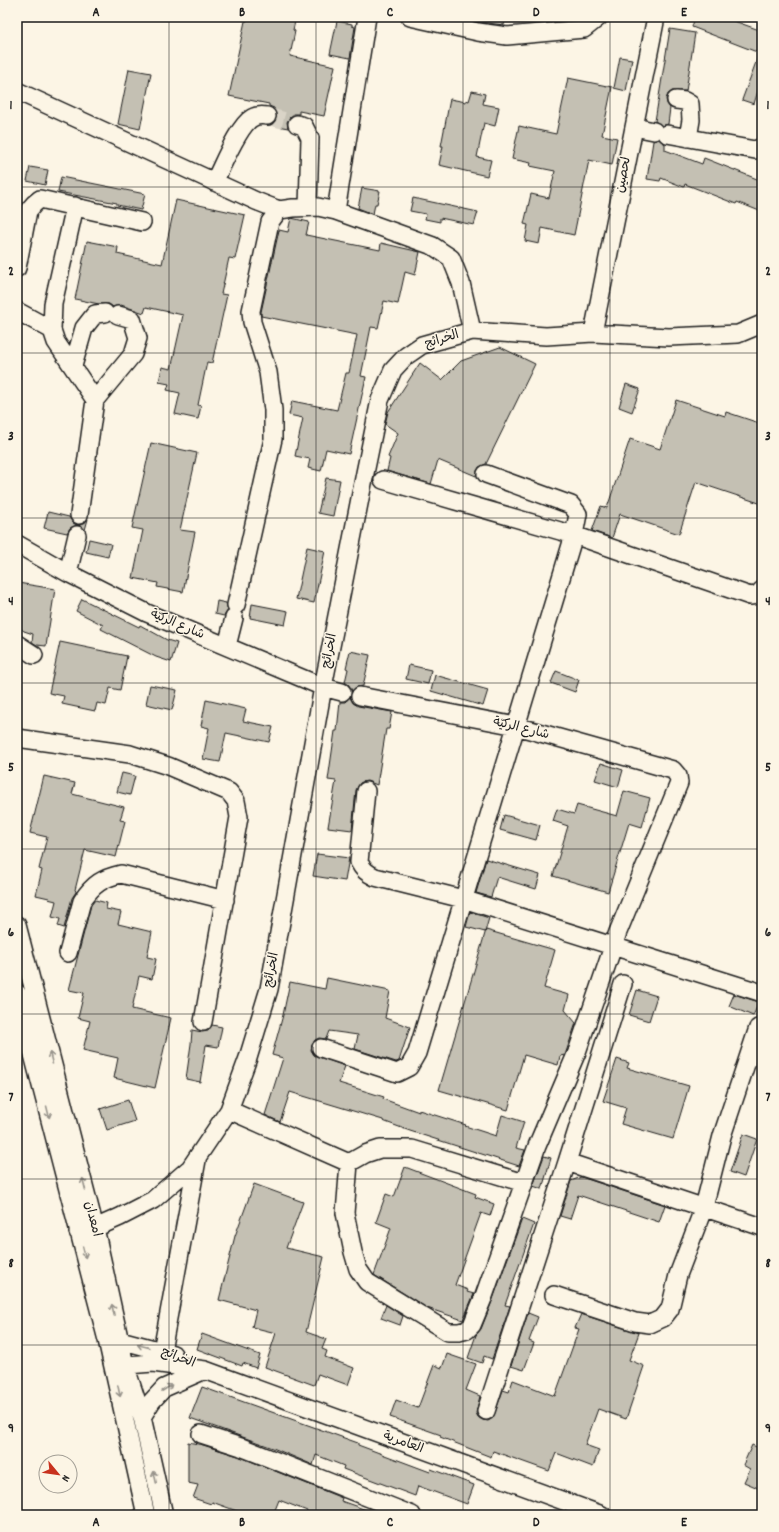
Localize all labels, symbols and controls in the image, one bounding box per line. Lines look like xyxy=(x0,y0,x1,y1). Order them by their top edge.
text: A xyxy=(92,4,100,23)
text: B xyxy=(239,4,245,23)
text: C xyxy=(387,4,394,23)
text: D xyxy=(533,4,540,23)
text: E xyxy=(681,4,688,23)
text: 1 xyxy=(10,97,13,116)
text: 1 xyxy=(767,97,770,116)
street label: لحصين xyxy=(611,155,637,195)
text: 2 xyxy=(8,263,14,282)
text: 2 xyxy=(765,263,771,282)
street label: الخرائج xyxy=(422,326,462,354)
text: 3 xyxy=(8,428,14,447)
text: 3 xyxy=(765,428,771,447)
text: 4 xyxy=(8,593,14,612)
text: 4 xyxy=(765,593,771,612)
street label: شارع الركيّة xyxy=(147,605,207,645)
street label: الخرائج xyxy=(317,632,343,670)
street label: شارع الركيّة xyxy=(491,713,551,745)
text: 5 xyxy=(8,759,14,778)
text: 5 xyxy=(765,759,771,778)
text: 6 xyxy=(8,924,15,943)
text: 6 xyxy=(765,924,772,943)
street label: الخرائج xyxy=(259,951,285,989)
one-way arrow xyxy=(47,1052,54,1065)
text: 7 xyxy=(9,1089,14,1108)
text: 7 xyxy=(766,1089,771,1108)
one-way arrow xyxy=(44,1106,52,1119)
one-way arrow xyxy=(79,1178,87,1191)
street label: امعدان xyxy=(78,1199,106,1239)
one-way arrow xyxy=(80,1245,88,1258)
text: 8 xyxy=(8,1255,14,1274)
text: 8 xyxy=(765,1255,771,1274)
one-way arrow xyxy=(109,1304,117,1317)
one-way arrow xyxy=(137,1341,150,1349)
street label: الخرائج xyxy=(158,1343,198,1373)
one-way arrow xyxy=(161,1384,172,1392)
one-way arrow xyxy=(115,1385,123,1398)
text: 9 xyxy=(8,1420,14,1439)
text: 9 xyxy=(765,1420,771,1439)
street label: العامرية xyxy=(380,1427,426,1459)
north arrow xyxy=(38,1454,78,1494)
one-way arrow xyxy=(151,1471,159,1484)
text: N xyxy=(56,1472,73,1485)
text: A xyxy=(92,1514,100,1532)
text: B xyxy=(239,1514,245,1532)
text: C xyxy=(387,1514,394,1532)
text: D xyxy=(533,1514,540,1532)
text: E xyxy=(681,1514,688,1532)

